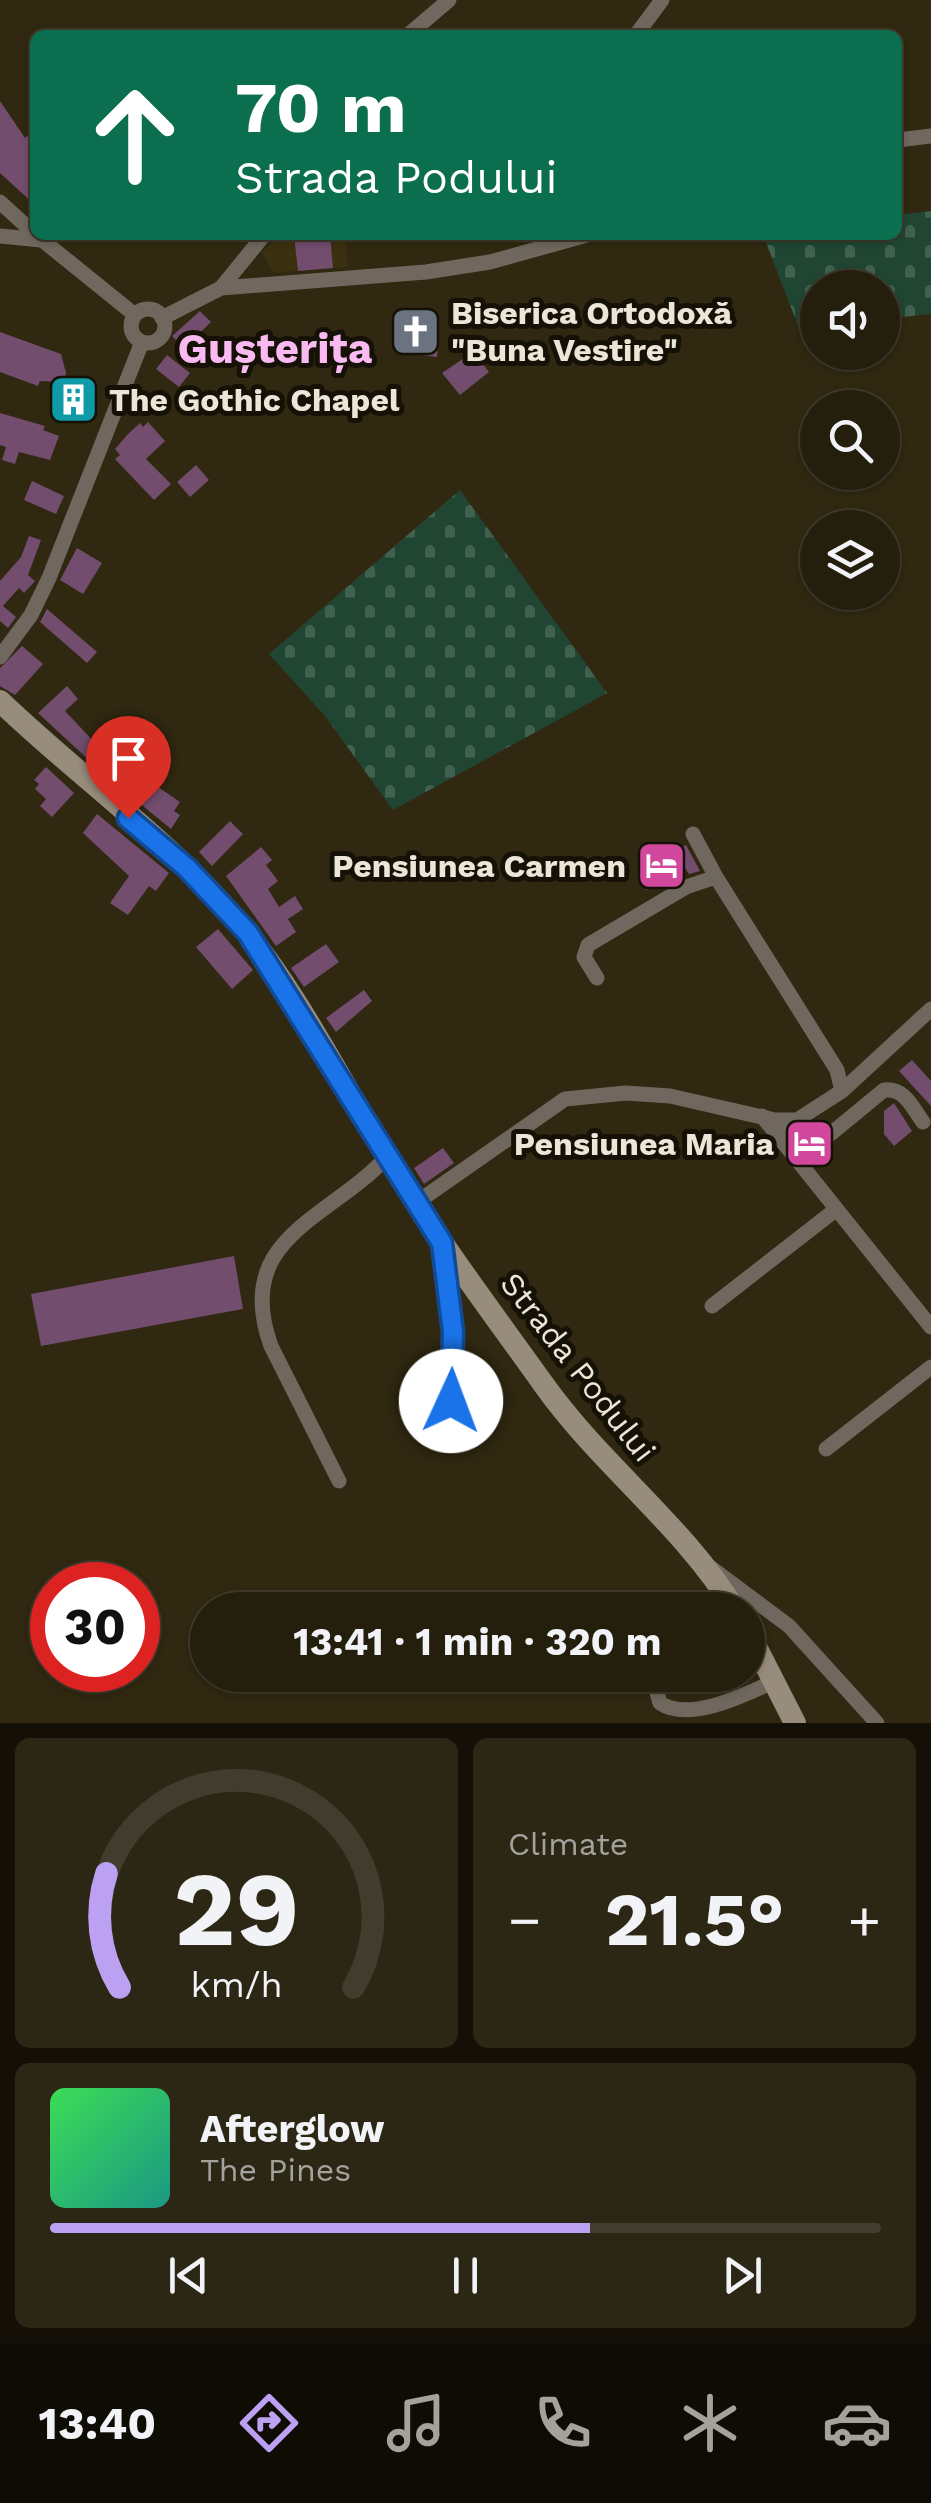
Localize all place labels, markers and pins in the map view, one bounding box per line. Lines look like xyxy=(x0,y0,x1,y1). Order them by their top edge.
place label: Biserica Ortodoxă "Buna Vestire" xyxy=(451,294,732,369)
church icon: Biserica Ortodoxă "Buna Vestire" xyxy=(390,305,442,357)
building icon: The Gothic Chapel xyxy=(48,374,100,426)
place label: The Gothic Chapel xyxy=(109,381,400,419)
pin xyxy=(86,716,171,819)
hotel icon: Pensiunea Carmen xyxy=(635,840,687,892)
place label: Pensiunea Carmen xyxy=(332,847,626,885)
hotel icon: Pensiunea Maria xyxy=(783,1118,835,1170)
place label: Pensiunea Maria xyxy=(514,1125,774,1163)

